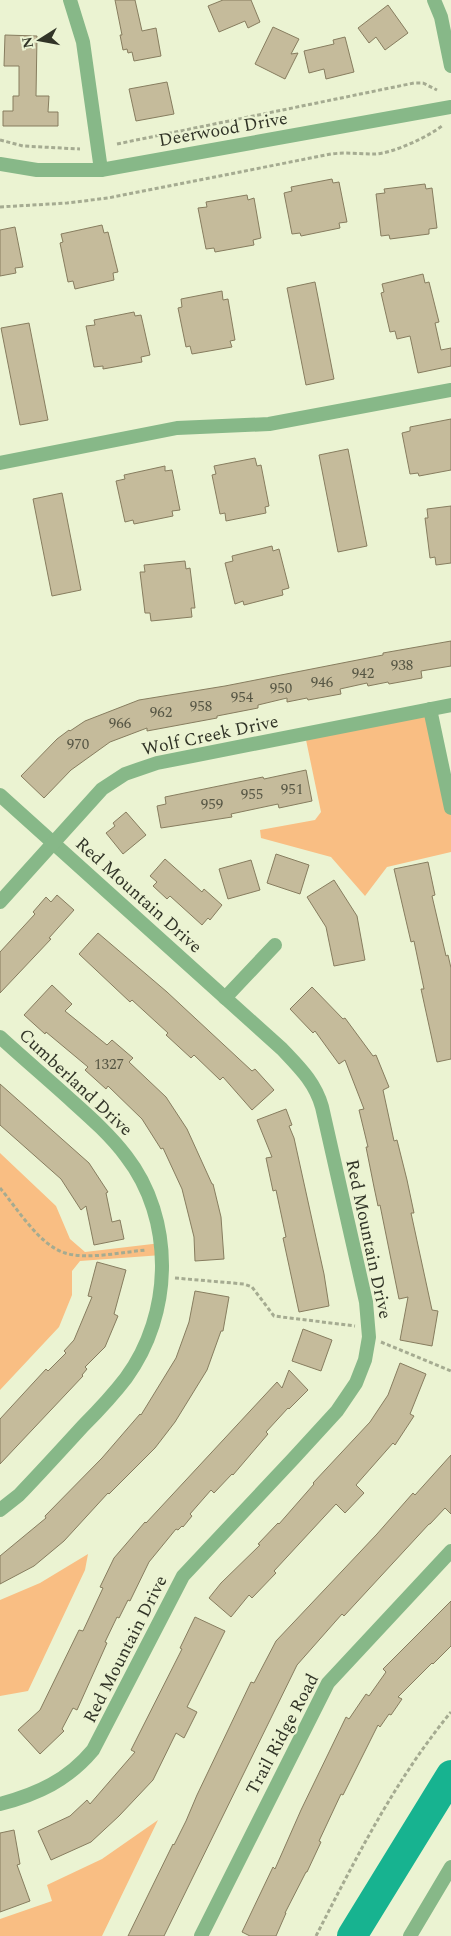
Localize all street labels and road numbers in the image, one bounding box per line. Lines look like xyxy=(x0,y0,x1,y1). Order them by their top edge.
street label: Deerwood Drive xyxy=(157,105,290,154)
street label: Wolf Creek Drive xyxy=(139,708,281,763)
street label: Red Mountain Drive xyxy=(69,831,208,960)
street label: Cumberland Drive xyxy=(12,1022,139,1143)
street label: Red Mountain Drive xyxy=(338,1157,399,1321)
street label: Red Mountain Drive xyxy=(77,1571,174,1728)
street label: Trail Ridge Road xyxy=(239,1669,326,1800)

